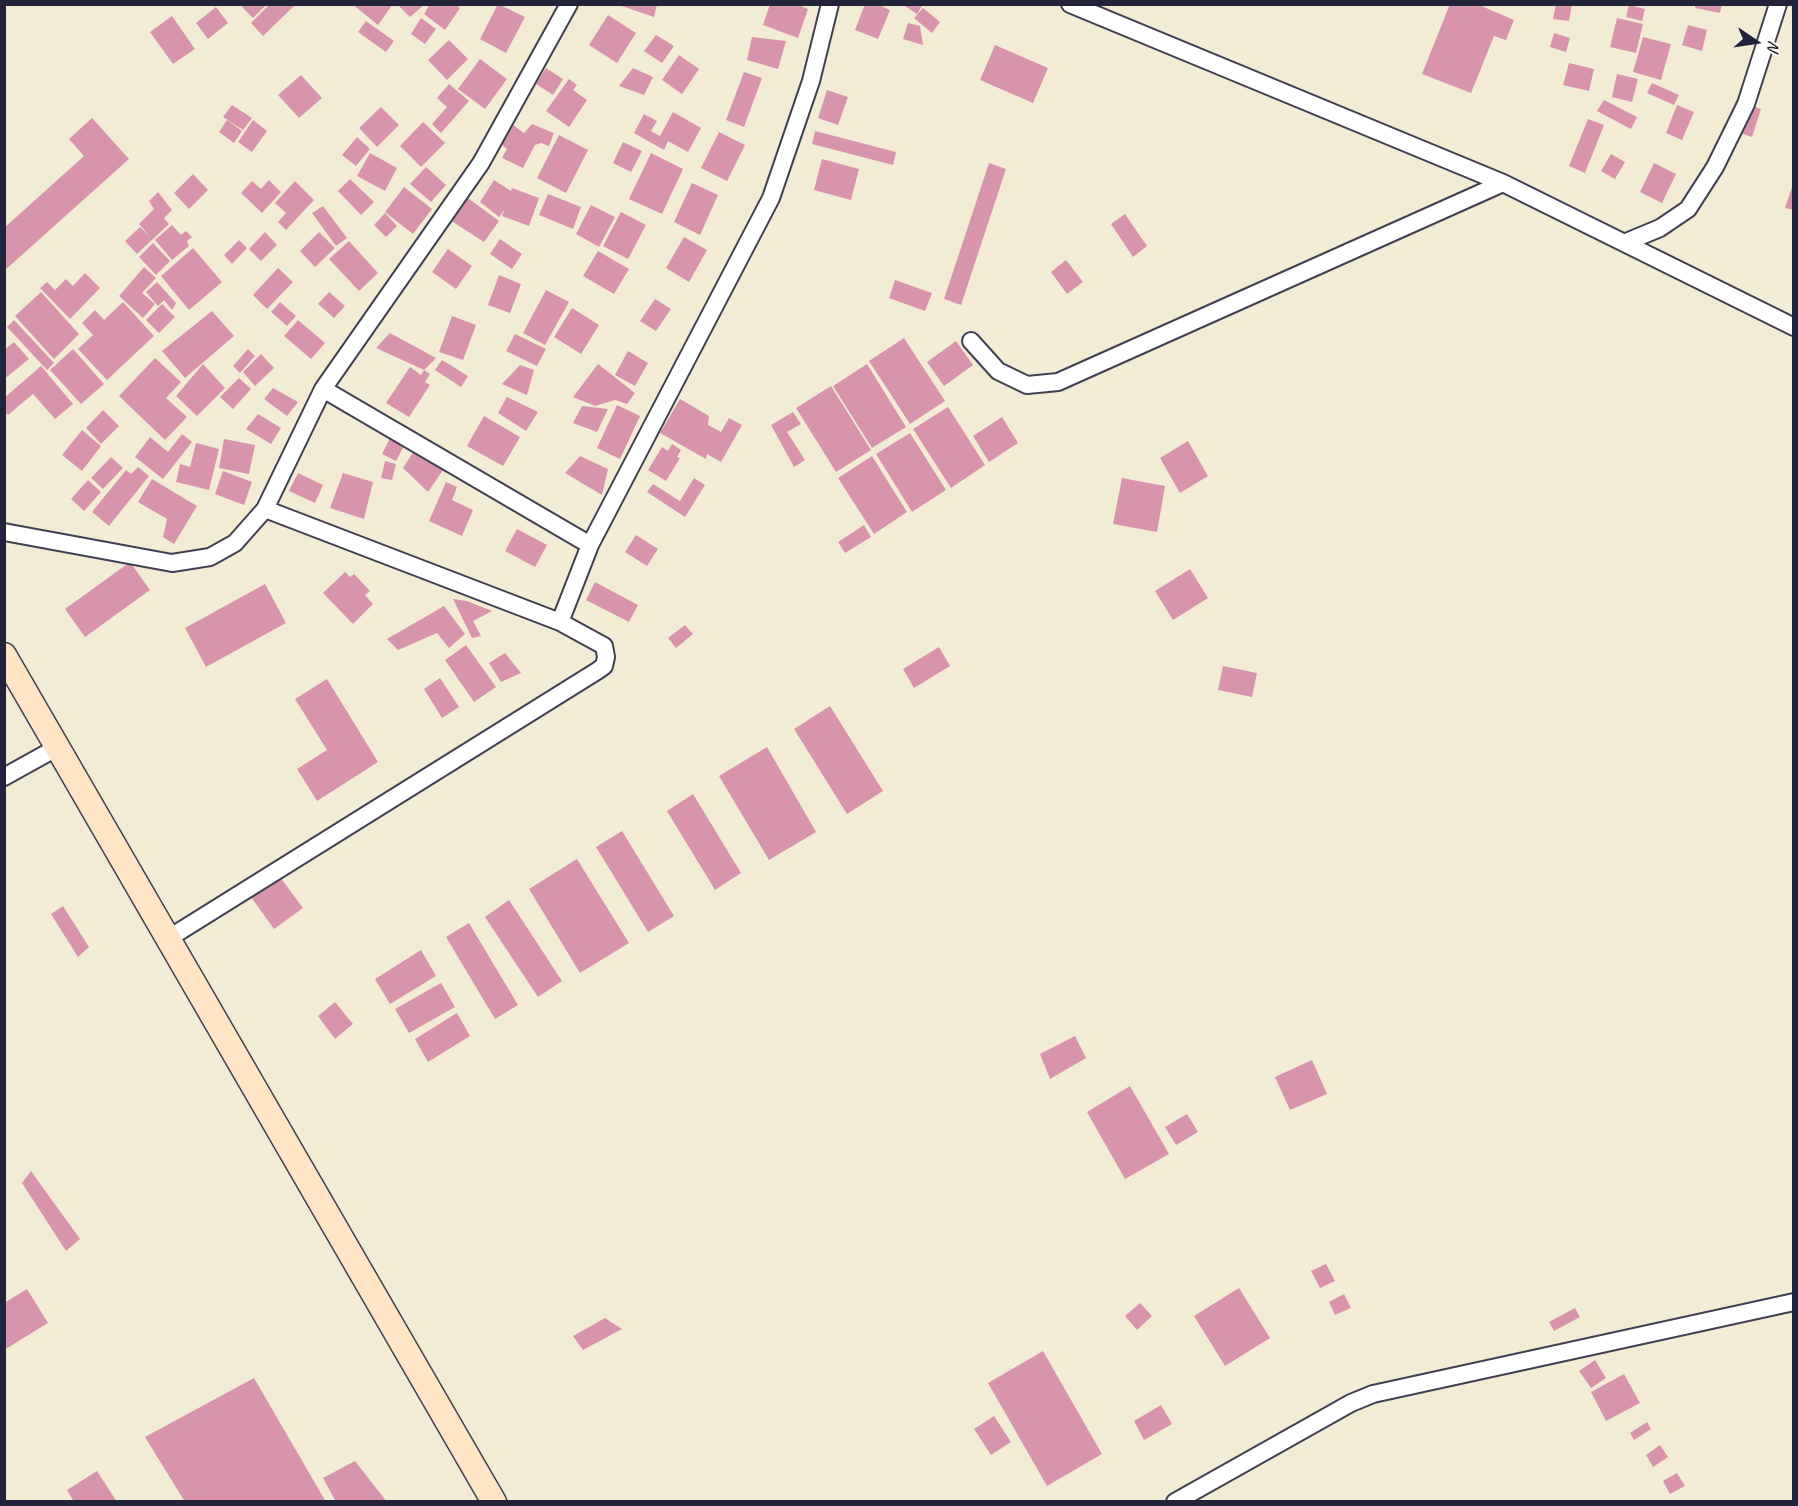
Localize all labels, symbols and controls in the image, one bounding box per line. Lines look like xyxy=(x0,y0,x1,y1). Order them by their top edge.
north arrow xyxy=(1726,12,1786,72)
text: N xyxy=(1763,39,1784,53)

